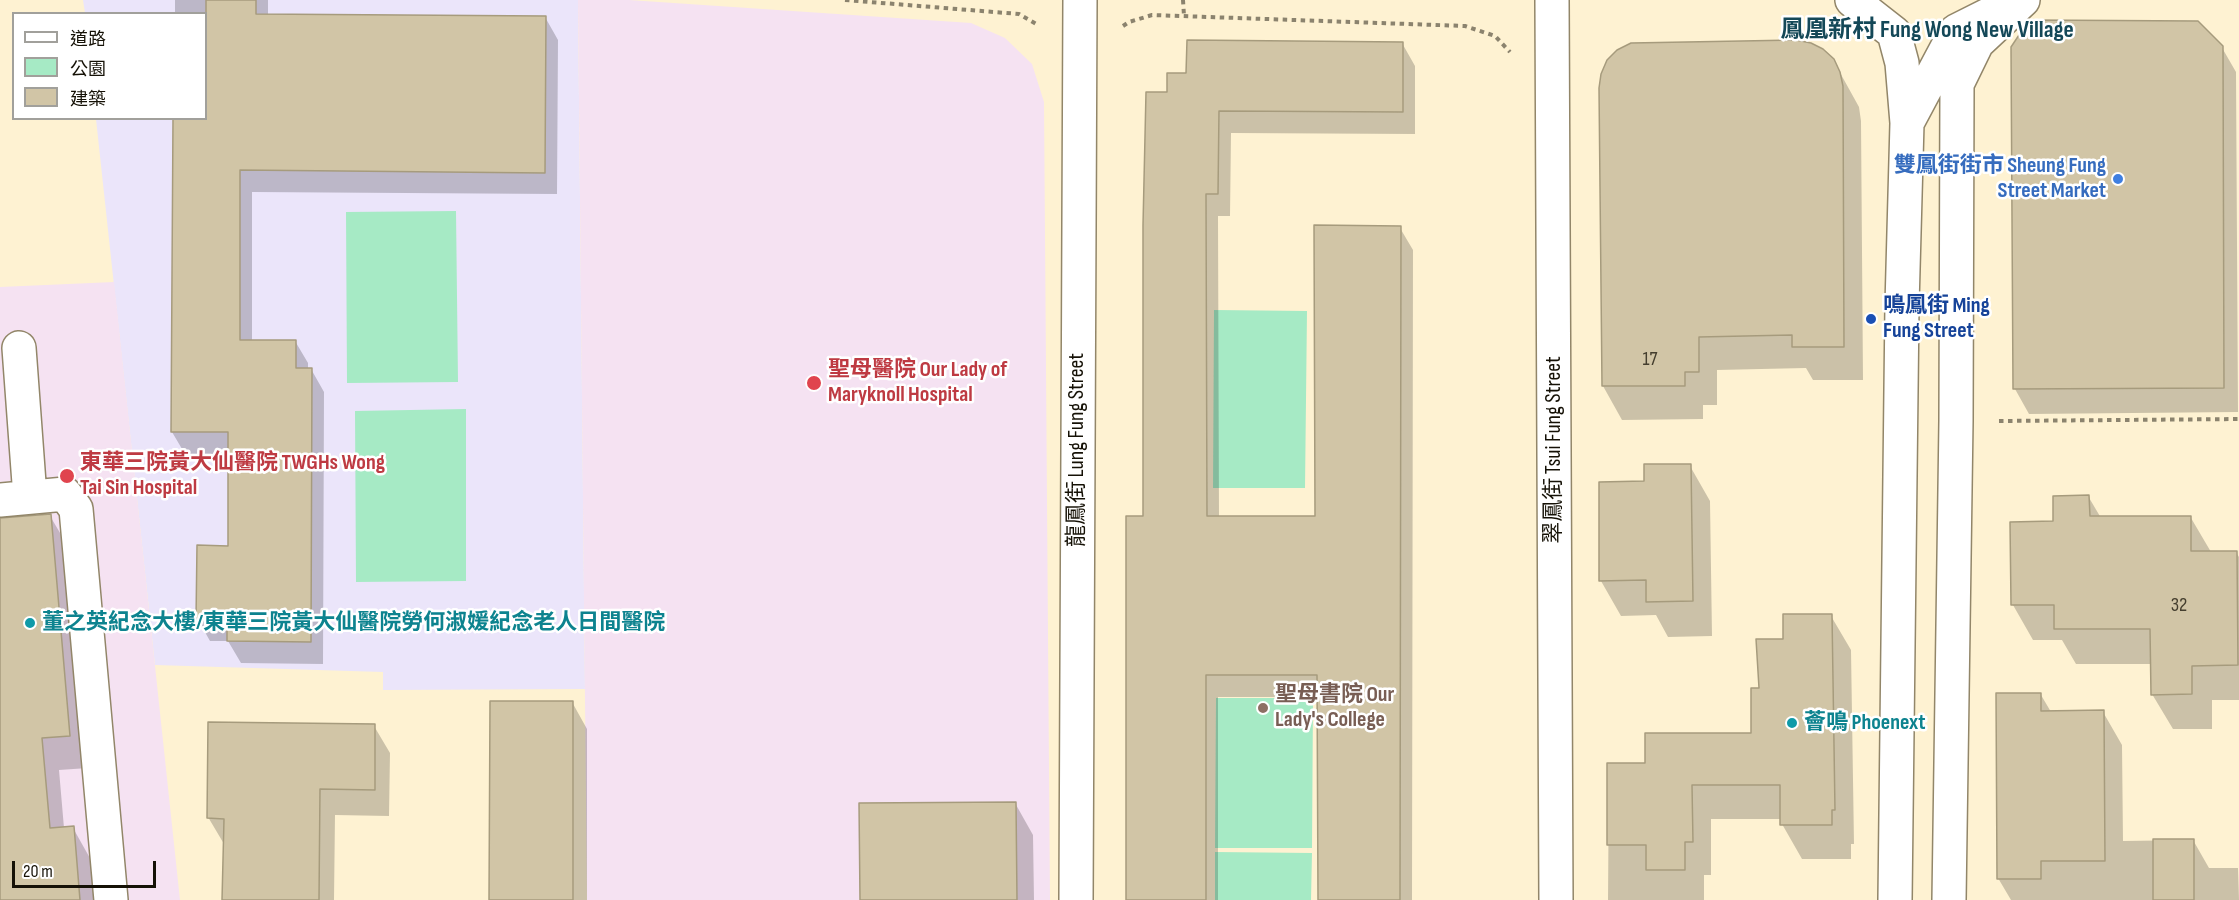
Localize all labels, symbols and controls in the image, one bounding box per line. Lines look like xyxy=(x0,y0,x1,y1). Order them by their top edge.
legend xyxy=(12,12,207,120)
district label: 鳳凰新村 Fung Wong New Village xyxy=(1780,17,2074,45)
text: 道路 xyxy=(70,29,106,50)
text: 公園 xyxy=(70,59,106,80)
text: 建築 xyxy=(70,89,106,110)
place label: 雙鳳街街市 Sheung Fung Street Market xyxy=(1894,153,2106,204)
marker: 雙鳳街街市 Sheung Fung Street Market xyxy=(2111,172,2125,186)
place label: 鳴鳳街 Ming Fung Street xyxy=(1883,293,1990,344)
marker: 鳴鳳街 Ming Fung Street xyxy=(1864,312,1878,326)
house number: 17 xyxy=(1643,348,1657,372)
street label: 龍鳳街 Lung Fung Street xyxy=(1064,353,1090,547)
street label: 翠鳳街 Tsui Fung Street xyxy=(1541,356,1567,544)
place label: 聖母醫院 Our Lady of Maryknoll Hospital xyxy=(828,357,1007,408)
marker: 聖母醫院 Our Lady of Maryknoll Hospital xyxy=(805,374,823,392)
place label: 東華三院黃大仙醫院 TWGHs Wong Tai Sin Hospital xyxy=(80,450,385,502)
marker: 東華三院黃大仙醫院 TWGHs Wong Tai Sin Hospital xyxy=(58,467,76,485)
house number: 32 xyxy=(2171,594,2187,618)
place label: 董之英紀念大樓/東華三院黃大仙醫院勞何淑媛紀念老人日間醫院 xyxy=(42,610,665,636)
marker: 董之英紀念大樓/東華三院黃大仙醫院勞何淑媛紀念老人日間醫院 xyxy=(23,616,37,630)
place label: 聖母書院 Our Lady's College xyxy=(1275,682,1394,734)
marker: 聖母書院 Our Lady's College xyxy=(1256,701,1270,715)
place label: 薈鳴 Phoenext xyxy=(1804,710,1925,736)
marker: 薈鳴 Phoenext xyxy=(1785,716,1799,730)
scale bar xyxy=(15,849,159,887)
text: 20 m xyxy=(23,861,53,882)

